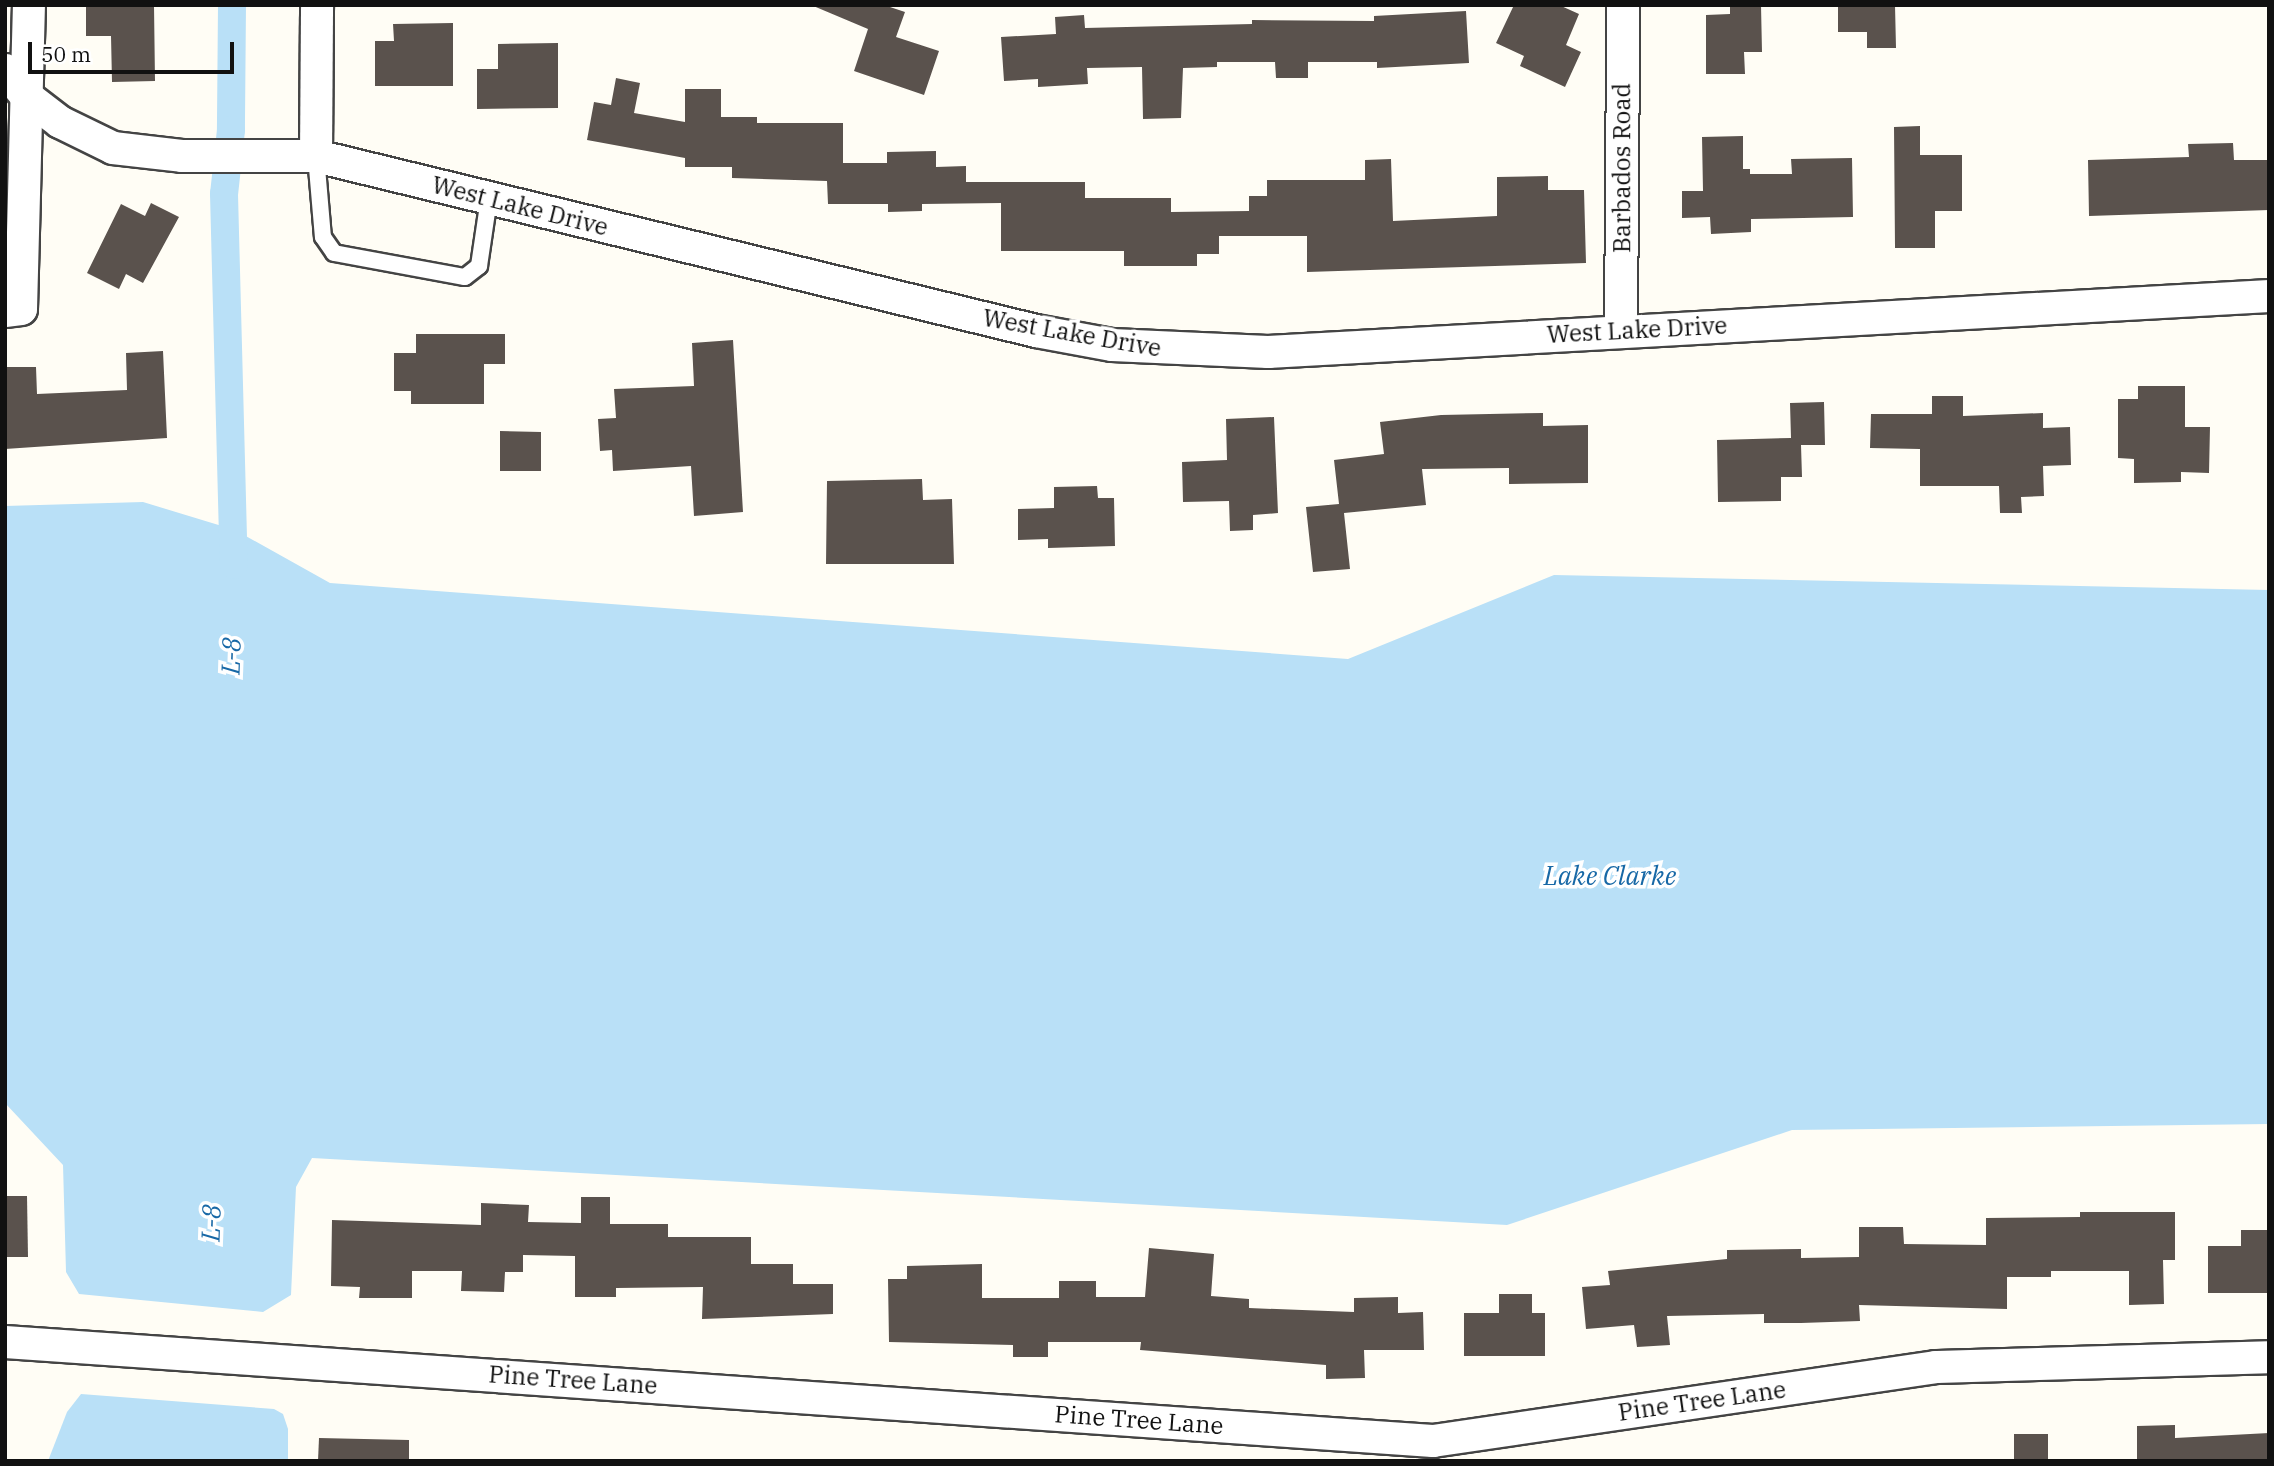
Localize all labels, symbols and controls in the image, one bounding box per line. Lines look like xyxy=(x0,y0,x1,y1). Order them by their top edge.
scale bar xyxy=(32,28,238,72)
text: 50 m xyxy=(41,40,91,68)
street label: Barbados Road xyxy=(1608,83,1636,253)
street label: West Lake Drive xyxy=(429,170,611,242)
street label: West Lake Drive xyxy=(981,303,1163,363)
street label: West Lake Drive xyxy=(1546,311,1728,349)
water label: L-8 xyxy=(215,637,247,675)
water label: Lake Clarke xyxy=(1544,860,1676,892)
water label: L-8 xyxy=(195,1204,227,1242)
street label: Pine Tree Lane xyxy=(488,1360,658,1400)
street label: Pine Tree Lane xyxy=(1616,1375,1788,1427)
street label: Pine Tree Lane xyxy=(1054,1400,1224,1440)

